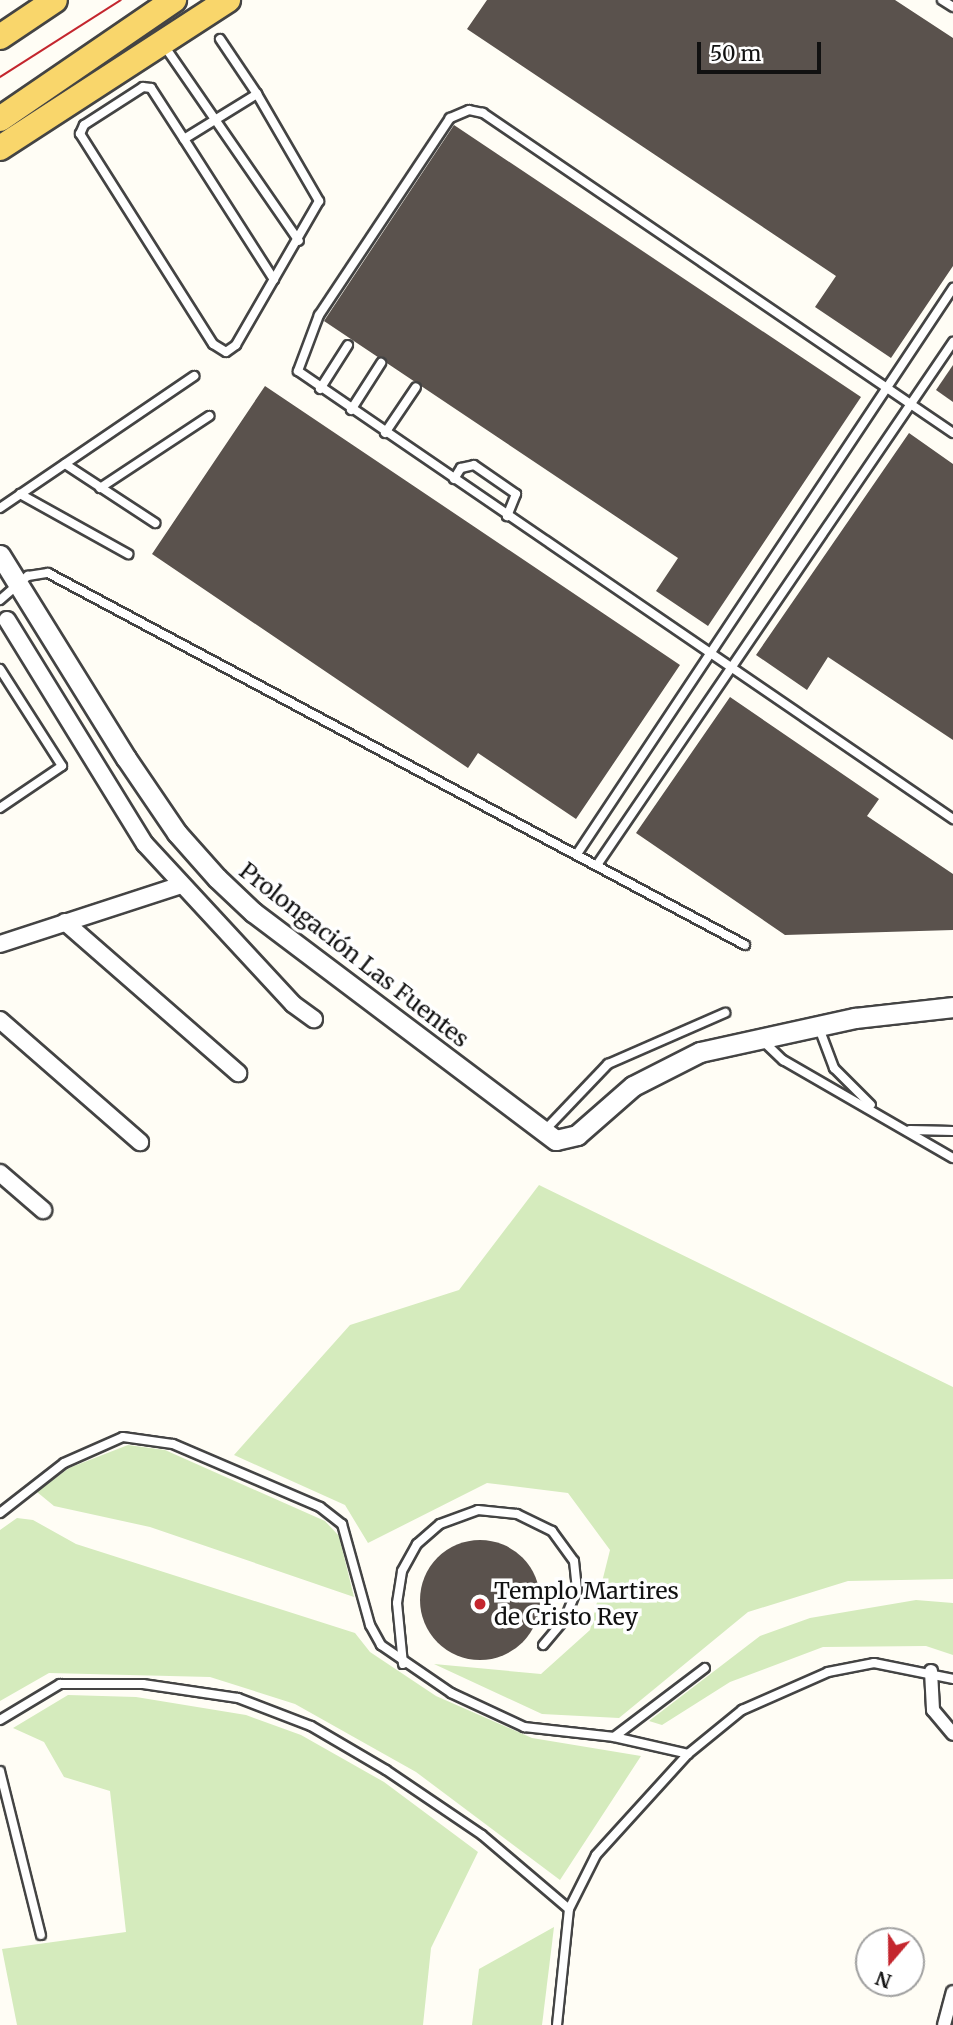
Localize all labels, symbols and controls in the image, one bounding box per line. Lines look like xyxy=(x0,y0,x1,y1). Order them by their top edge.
scale bar xyxy=(701,28,825,72)
text: 50 m xyxy=(710,40,761,67)
street label: Prolongación Las Fuentes xyxy=(234,857,474,1053)
place label: Templo Martires de Cristo Rey xyxy=(494,1577,679,1631)
marker: Templo Martires de Cristo Rey xyxy=(472,1596,488,1612)
north arrow xyxy=(855,1927,925,1997)
text: N xyxy=(872,1966,895,1994)

